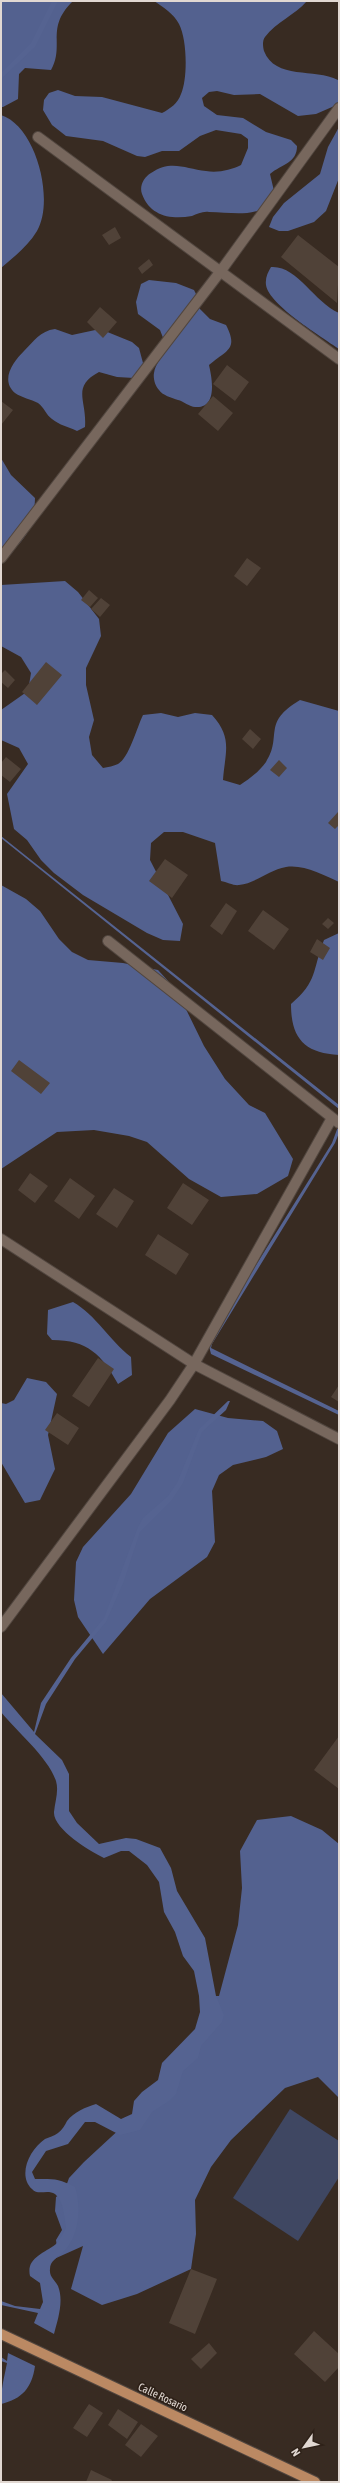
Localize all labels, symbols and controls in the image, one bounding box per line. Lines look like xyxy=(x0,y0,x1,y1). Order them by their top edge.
street label: Calle Rosario xyxy=(136,2380,190,2414)
north arrow xyxy=(284,2427,324,2467)
text: N xyxy=(289,2446,302,2458)

